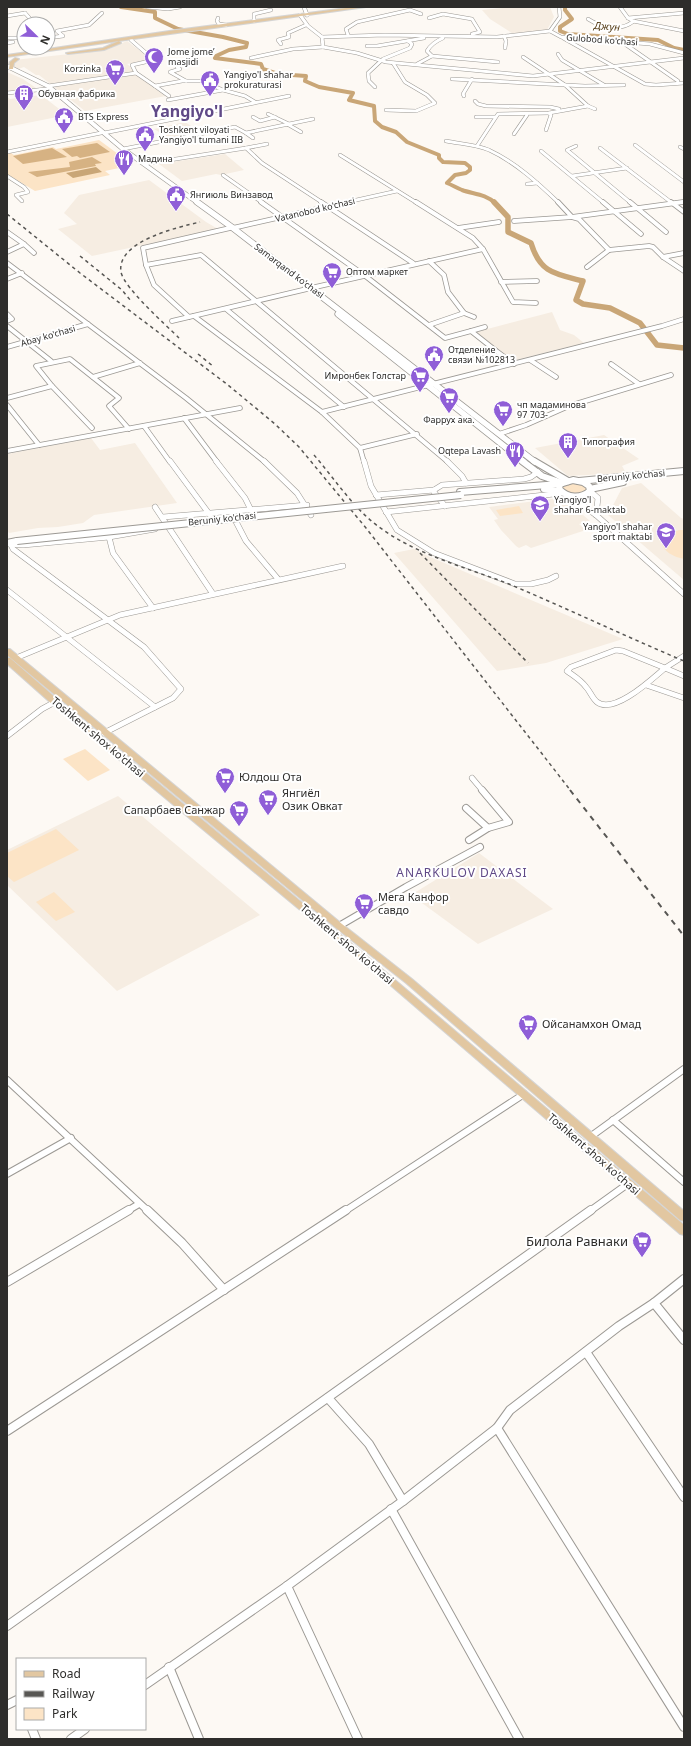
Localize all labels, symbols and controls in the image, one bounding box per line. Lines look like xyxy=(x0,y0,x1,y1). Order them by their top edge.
north arrow xyxy=(16,16,56,56)
water label: Джун xyxy=(592,18,621,34)
street label: Gulobod ko'chasi xyxy=(566,31,638,48)
text: N xyxy=(37,33,54,47)
place label: Jome jome’ masjidi xyxy=(167,45,215,68)
mosque icon: Jome jome’ masjidi xyxy=(143,46,165,74)
supermarket icon: Korzinka xyxy=(104,58,126,86)
place label: Korzinka xyxy=(64,62,101,75)
place label: Yangiyo'l shahar prokuraturasi xyxy=(224,68,293,91)
public building icon: Yangiyo'l shahar prokuraturasi xyxy=(199,69,221,97)
building icon: Обувная фабрика xyxy=(13,83,35,111)
place label: Обувная фабрика xyxy=(38,87,115,100)
district label: Yangiyo'l xyxy=(151,100,223,122)
public building icon: BTS Express xyxy=(53,106,75,134)
place label: BTS Express xyxy=(78,110,129,123)
place label: Toshkent viloyati Yangiyo'l tumani IIB xyxy=(159,123,243,146)
public building icon: Toshkent viloyati Yangiyo'l tumani IIB xyxy=(134,124,156,152)
restaurant icon: Мадина xyxy=(113,148,135,176)
place label: Мадина xyxy=(138,152,173,165)
public building icon: Янгиюль Винзавод xyxy=(165,184,187,212)
place label: Янгиюль Винзавод xyxy=(190,188,273,201)
street label: Vatanobod ko'chasi xyxy=(274,194,356,225)
street label: Samarqand ko'chasi xyxy=(252,240,327,301)
supermarket icon: Оптом маркет xyxy=(321,261,343,289)
place label: Оптом маркет xyxy=(346,265,409,278)
street label: Abay ko'chasi xyxy=(19,321,77,350)
place label: Отделение связи №102813 xyxy=(448,343,515,366)
public building icon: Отделение связи №102813 xyxy=(423,344,445,372)
supermarket icon: Имронбек Голстар xyxy=(409,365,431,393)
place label: Имронбек Голстар xyxy=(325,369,407,382)
supermarket icon: Фаррух ака. xyxy=(438,386,460,414)
place label: чп мадаминова 97 703- xyxy=(517,398,586,421)
supermarket icon: чп мадаминова 97 703- xyxy=(492,399,514,427)
place label: Фаррух ака. xyxy=(423,413,475,426)
building icon: Типография xyxy=(557,431,579,459)
place label: Типография xyxy=(582,435,635,448)
restaurant icon: Oqtepa Lavash xyxy=(504,440,526,468)
place label: Oqtepa Lavash xyxy=(438,444,501,457)
street label: Beruniy ko'chasi xyxy=(596,466,666,485)
place label: Yangiyo'l shahar 6-maktab xyxy=(554,493,626,516)
school or university icon: Yangiyo'l shahar 6-maktab xyxy=(529,494,551,522)
street label: Beruniy ko'chasi xyxy=(187,508,257,529)
place label: Yangiyo'l shahar sport maktabi xyxy=(583,520,652,543)
school or university icon: Yangiyo'l shahar sport maktabi xyxy=(655,521,677,549)
street label: Toshkent shox ko'chasi xyxy=(48,693,148,780)
supermarket icon: Юлдош Ота xyxy=(214,766,236,794)
place label: Юлдош Ота xyxy=(239,769,302,784)
place label: Янгиёл Озик Овкат xyxy=(282,785,343,813)
supermarket icon: Янгиёл Озик Овкат xyxy=(257,788,279,816)
supermarket icon: Сапарбаев Санжар xyxy=(228,799,250,827)
place label: Сапарбаев Санжар xyxy=(124,802,225,817)
district label: ANARKULOV DAXASI xyxy=(396,864,528,881)
place label: Мега Канфор савдо xyxy=(378,889,449,917)
supermarket icon: Мега Канфор савдо xyxy=(353,892,375,920)
street label: Toshkent shox ko'chasi xyxy=(297,900,397,987)
supermarket icon: Ойсанамхон Омад xyxy=(517,1013,539,1041)
place label: Ойсанамхон Омад xyxy=(542,1016,642,1031)
street label: Toshkent shox ko'chasi xyxy=(545,1109,644,1198)
supermarket icon: Билола Равнаки xyxy=(631,1230,653,1258)
place label: Билола Равнаки xyxy=(526,1232,628,1250)
legend xyxy=(16,1658,146,1730)
text: Road xyxy=(52,1665,81,1682)
text: Railway xyxy=(52,1685,96,1702)
text: Park xyxy=(52,1705,78,1722)

